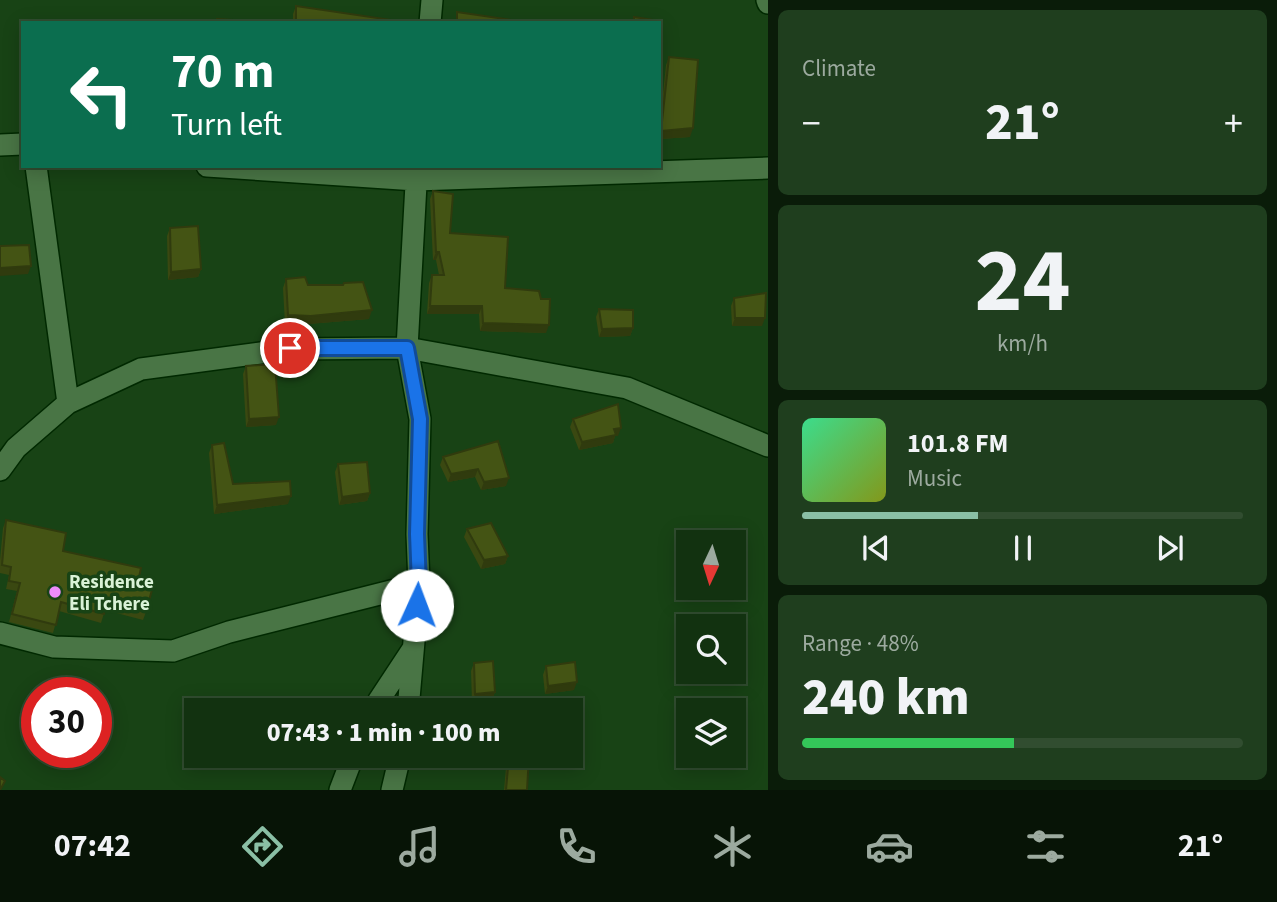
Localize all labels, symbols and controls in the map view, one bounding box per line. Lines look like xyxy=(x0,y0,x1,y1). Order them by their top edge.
text: 70 m xyxy=(171,37,275,107)
icon: left xyxy=(56,49,147,140)
text: Climate xyxy=(802,52,876,85)
text: 21° xyxy=(985,86,1060,160)
text: − xyxy=(802,97,821,151)
text: + xyxy=(1224,97,1243,151)
text: Turn left xyxy=(171,102,282,148)
text: 24 xyxy=(974,217,1071,346)
pin xyxy=(260,318,320,378)
text: km/h xyxy=(997,327,1048,360)
icon: arrive xyxy=(271,329,309,367)
text: 101.8 FM xyxy=(907,425,1008,462)
text: Music xyxy=(907,462,962,495)
icon: previous xyxy=(857,529,895,567)
icon: pause xyxy=(1004,529,1042,567)
icon: next xyxy=(1151,529,1189,567)
north arrow xyxy=(676,530,746,600)
map controls xyxy=(676,530,746,768)
position arrow xyxy=(380,568,454,642)
place label: Residence Eli Tchere xyxy=(69,569,154,618)
marker: Residence Eli Tchere xyxy=(47,584,63,600)
button: search xyxy=(676,614,746,684)
text: Range · 48% xyxy=(802,627,919,660)
text: 240 km xyxy=(802,661,970,735)
speed limit sign: 30 xyxy=(21,677,112,768)
button: layers xyxy=(676,698,746,768)
text: 07:43 · 1 min · 100 m xyxy=(267,714,500,751)
icon: directions xyxy=(238,822,287,871)
icon: music xyxy=(395,822,444,871)
icon: phone xyxy=(552,822,601,871)
icon: climate xyxy=(708,822,757,871)
icon: car xyxy=(865,822,914,871)
icon: filters xyxy=(1021,822,1070,871)
text: 07:42 xyxy=(54,823,131,869)
text: 21° xyxy=(1178,823,1223,869)

